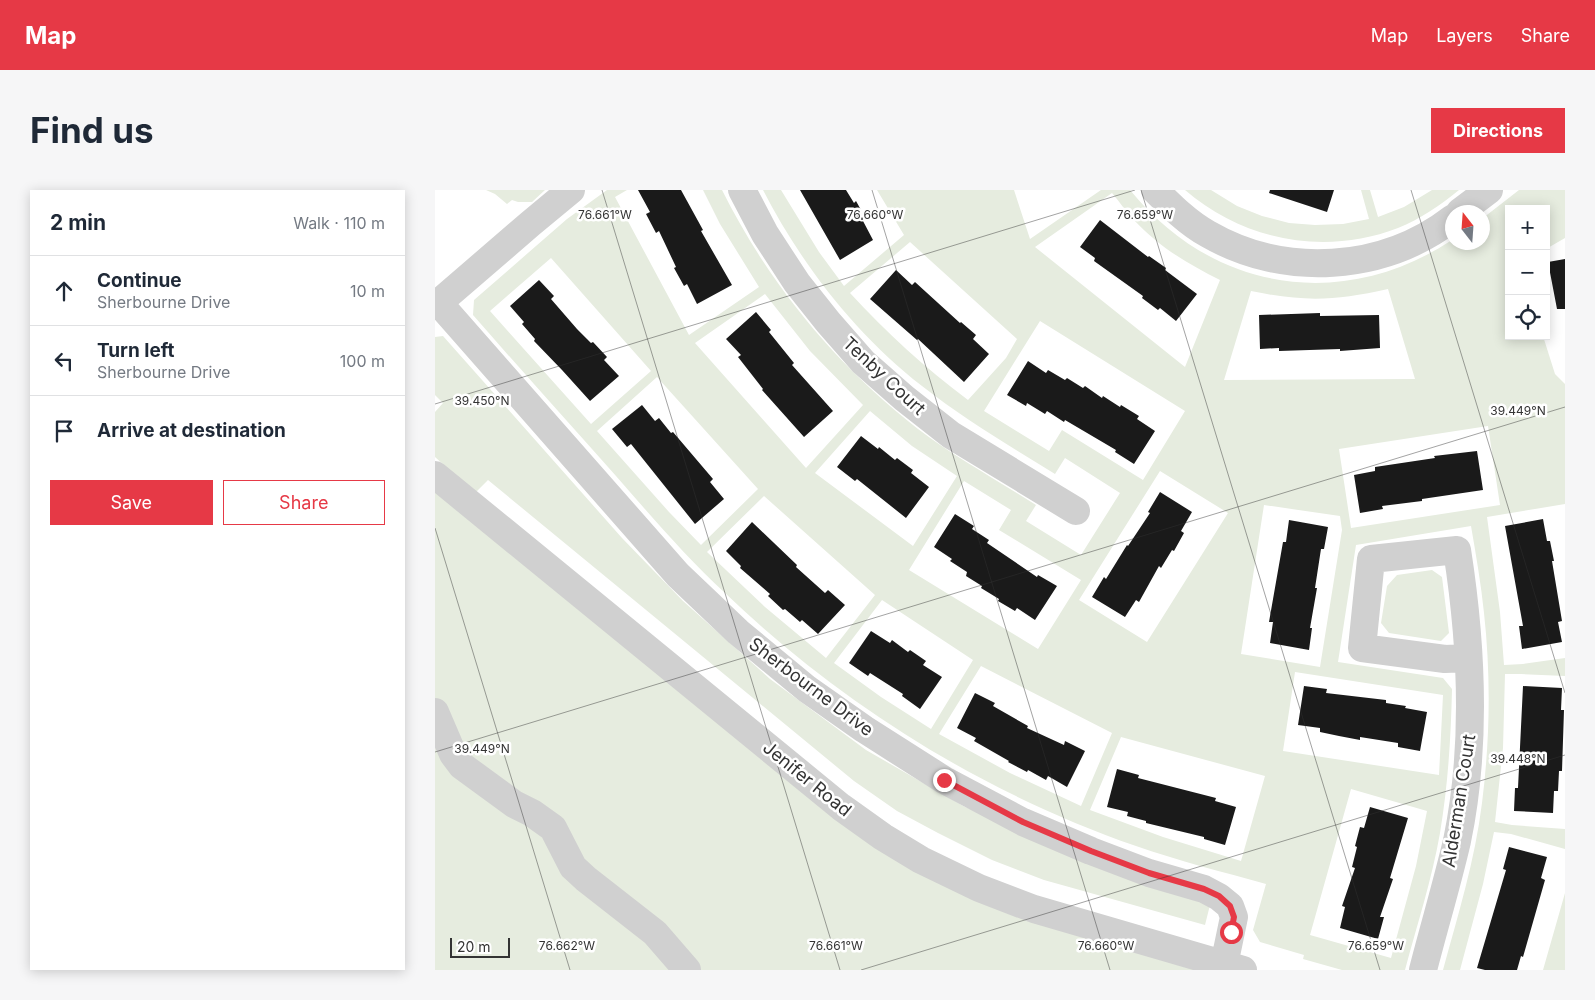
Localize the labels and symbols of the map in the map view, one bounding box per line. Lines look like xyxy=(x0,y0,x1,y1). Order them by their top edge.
north arrow xyxy=(1445,205,1490,250)
text: 76.661°W xyxy=(578,207,632,222)
text: 76.660°W xyxy=(847,207,903,222)
text: 76.659°W xyxy=(1117,207,1173,222)
street label: Tenby Court xyxy=(839,332,930,419)
text: 39.450°N xyxy=(454,393,510,408)
text: 39.449°N xyxy=(1490,403,1546,418)
street label: Sherbourne Drive xyxy=(745,633,878,740)
street label: Alderman Court xyxy=(1438,733,1479,869)
street label: Jenifer Road xyxy=(759,737,856,821)
text: 39.449°N xyxy=(454,741,510,756)
text: 39.448°N xyxy=(1490,751,1546,766)
route end xyxy=(933,769,956,792)
route start xyxy=(1220,921,1243,944)
scale bar xyxy=(450,935,510,958)
text: 76.662°W xyxy=(539,938,595,953)
text: 76.661°W xyxy=(809,938,863,953)
text: 76.660°W xyxy=(1078,938,1134,953)
text: 76.659°W xyxy=(1348,938,1404,953)

